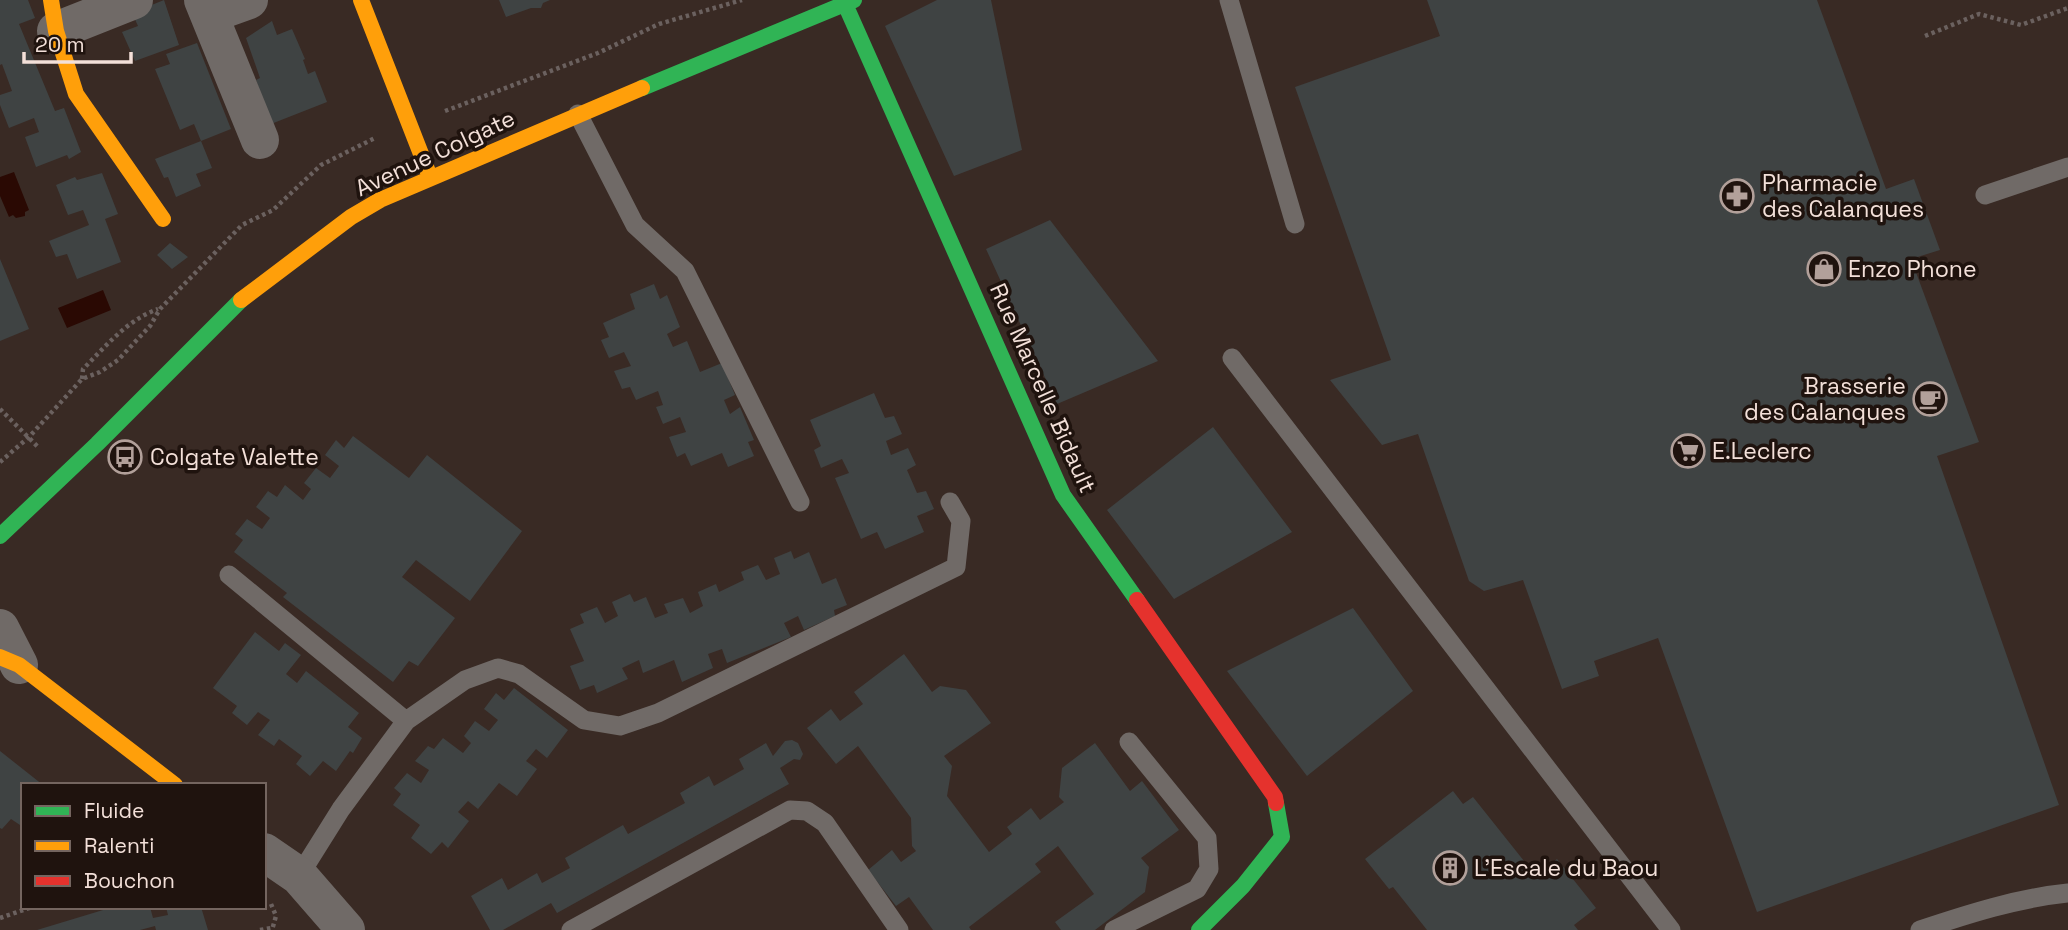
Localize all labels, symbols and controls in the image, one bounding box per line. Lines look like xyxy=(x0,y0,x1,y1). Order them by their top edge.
scale bar xyxy=(24,21,131,65)
text: 20 m xyxy=(35,31,85,58)
street label: Avenue Colgate xyxy=(350,103,520,203)
place label: Pharmacie des Calanques xyxy=(1762,168,1924,224)
pharmacy icon: Pharmacie des Calanques xyxy=(1718,177,1756,215)
shop icon: Enzo Phone xyxy=(1805,250,1843,288)
place label: Enzo Phone xyxy=(1848,254,1977,284)
street label: Rue Marcelle Bidault xyxy=(983,278,1103,498)
place label: Brasserie des Calanques xyxy=(1744,371,1906,427)
cafe icon: Brasserie des Calanques xyxy=(1911,380,1949,418)
supermarket icon: E.Leclerc xyxy=(1669,432,1707,470)
place label: E.Leclerc xyxy=(1712,436,1812,466)
bus stop icon: Colgate Valette xyxy=(106,438,144,476)
place label: Colgate Valette xyxy=(150,442,319,472)
legend xyxy=(21,783,266,909)
text: Fluide xyxy=(84,797,144,824)
text: Ralenti xyxy=(84,832,154,859)
building icon: L'Escale du Baou xyxy=(1431,849,1469,887)
place label: L'Escale du Baou xyxy=(1474,853,1658,883)
text: Bouchon xyxy=(84,867,175,894)

